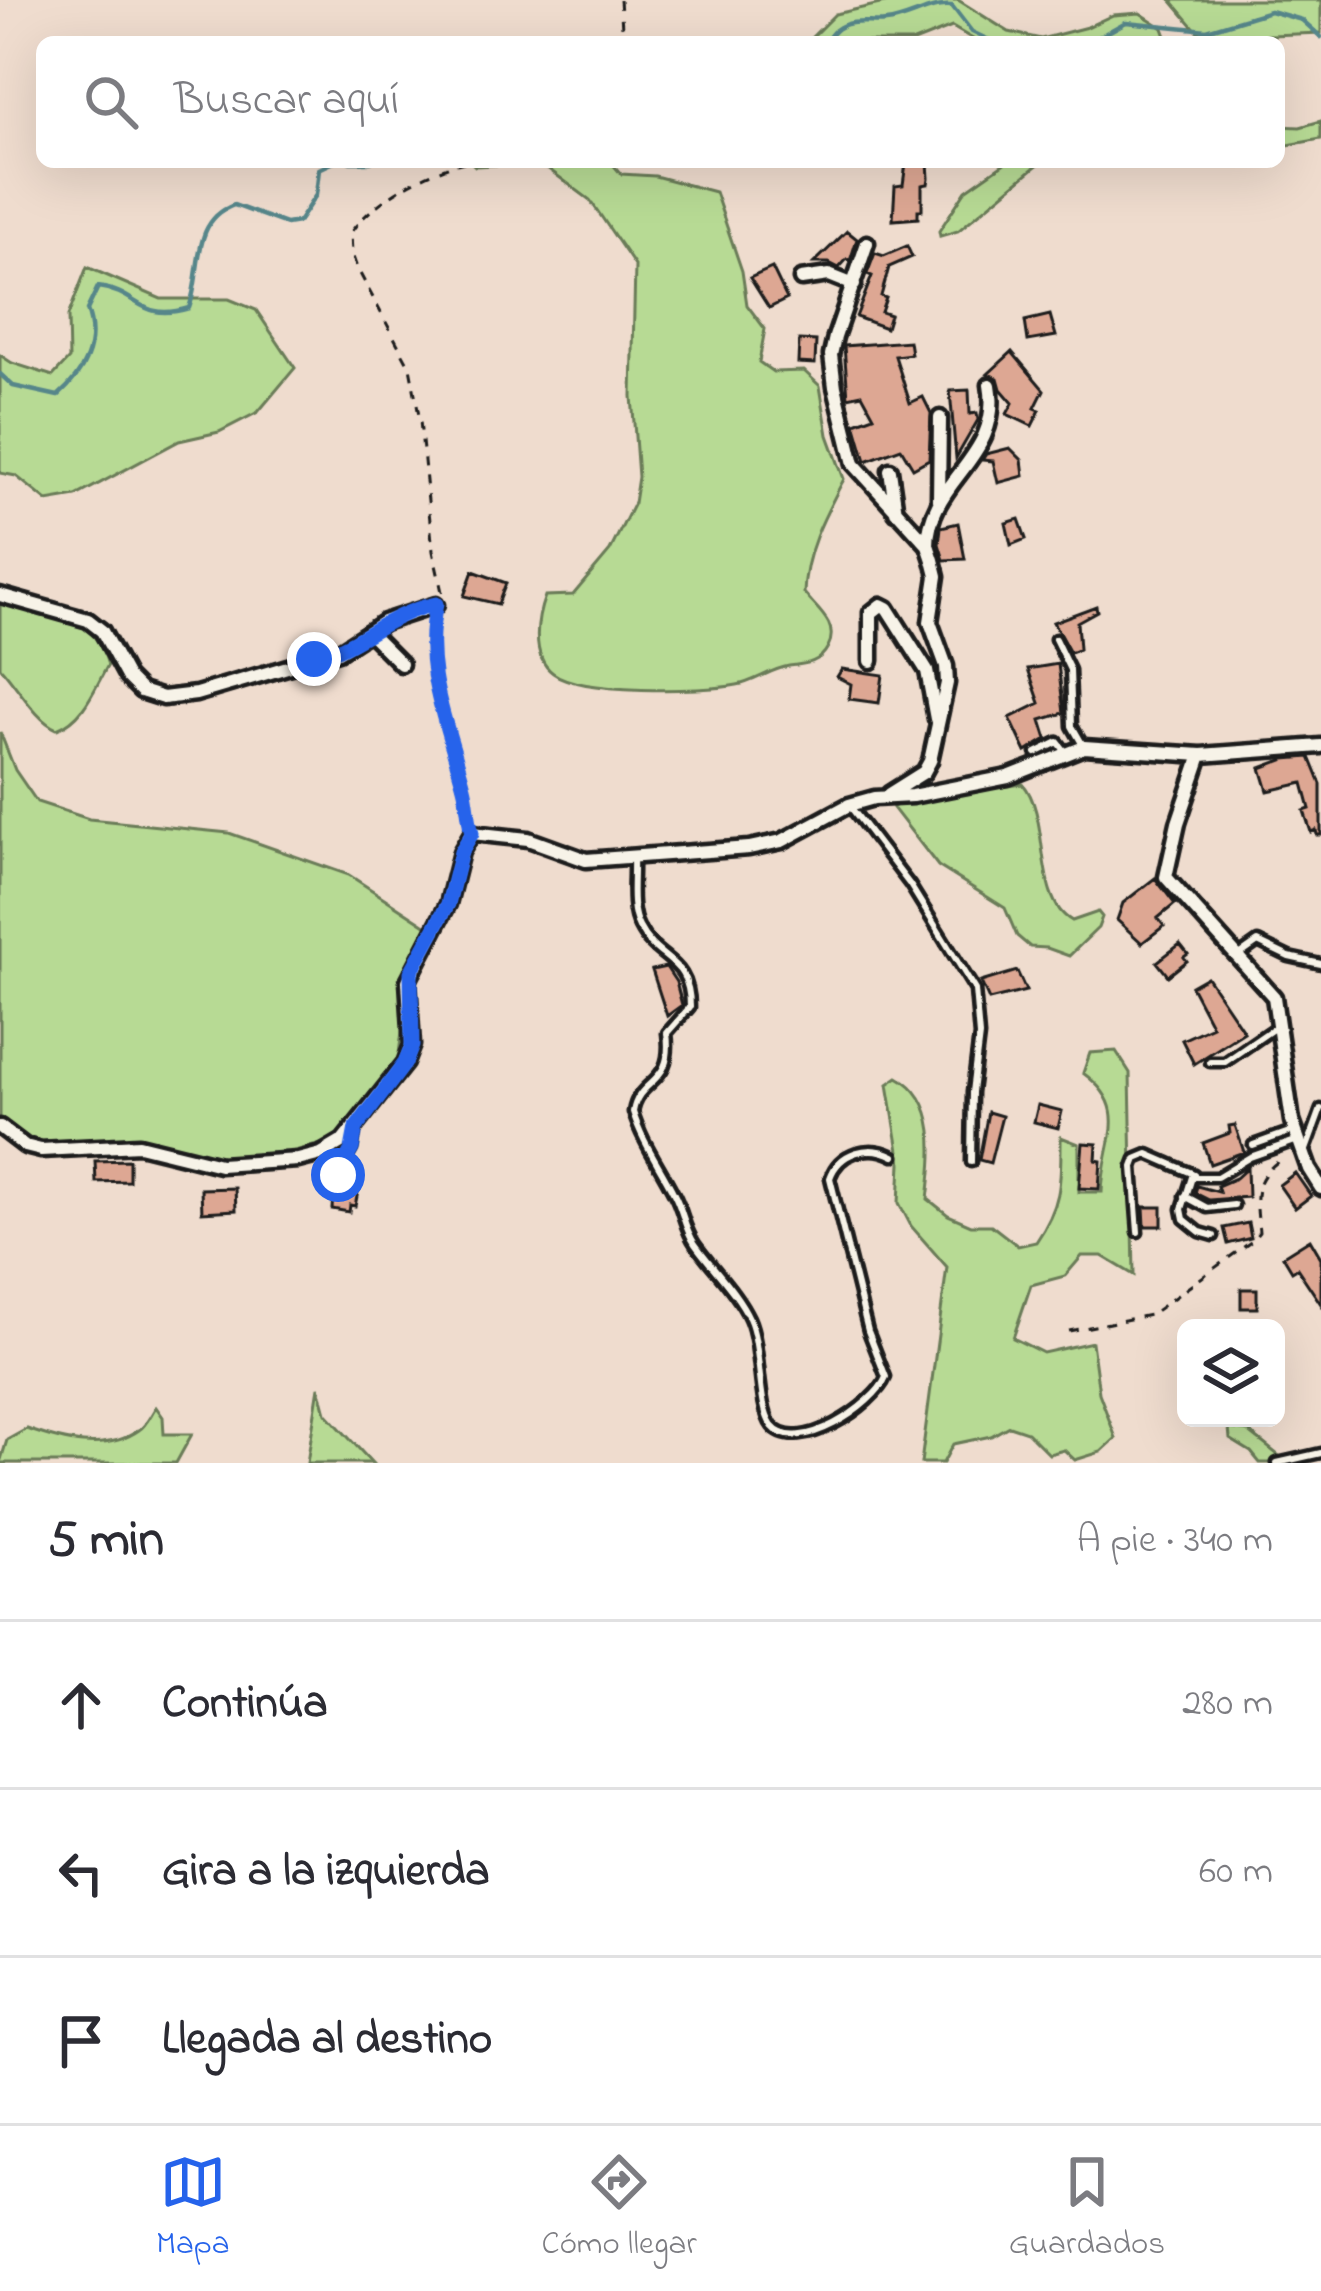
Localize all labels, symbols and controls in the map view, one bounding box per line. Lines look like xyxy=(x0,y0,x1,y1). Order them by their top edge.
search box xyxy=(36,36,1285,168)
icon: search xyxy=(78,69,144,135)
text: Buscar aquí xyxy=(174,69,399,135)
route end xyxy=(287,632,341,686)
route start xyxy=(311,1148,365,1202)
map controls xyxy=(1177,1319,1285,1427)
button: layers xyxy=(1177,1319,1285,1427)
text: 5 min xyxy=(48,1504,164,1579)
text: A pie · 340 m xyxy=(1077,1513,1273,1570)
icon: ahead xyxy=(48,1672,114,1738)
text: Continúa xyxy=(162,1672,328,1738)
text: 280 m xyxy=(1182,1676,1273,1733)
icon: left xyxy=(48,1840,114,1906)
text: Gira a la izquierda xyxy=(162,1840,490,1906)
text: 60 m xyxy=(1199,1844,1273,1901)
icon: arrive xyxy=(48,2008,114,2074)
text: Llegada al destino xyxy=(162,2008,492,2074)
tab: Mapa xyxy=(156,2149,230,2269)
tab: Cómo llegar xyxy=(542,2149,697,2269)
tab: Guardados xyxy=(1009,2149,1165,2269)

